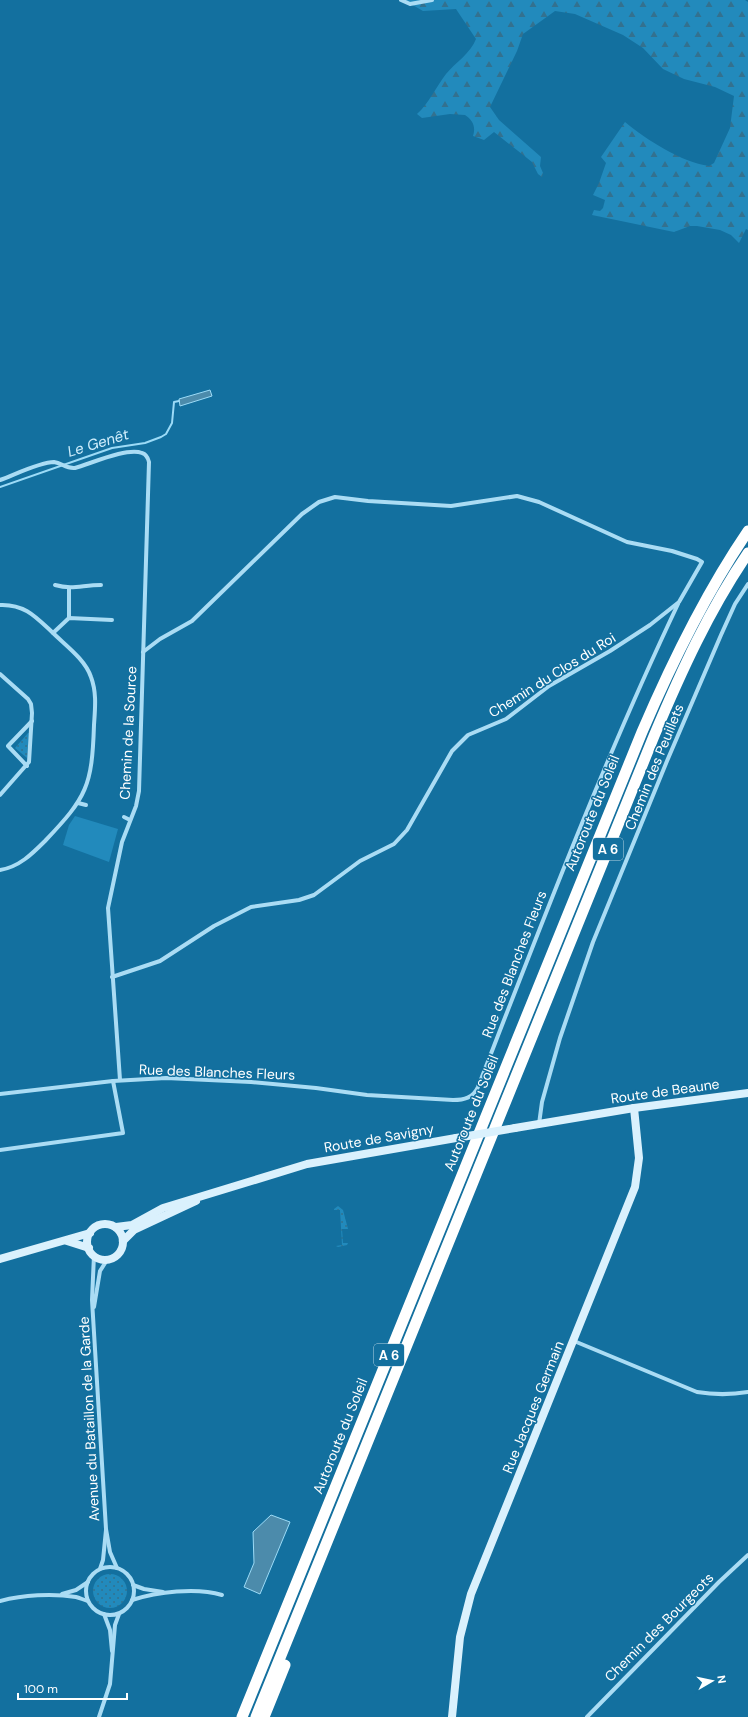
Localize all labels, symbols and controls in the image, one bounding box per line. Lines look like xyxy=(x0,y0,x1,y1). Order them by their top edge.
water label: Le Genêt xyxy=(65,424,131,462)
street label: Chemin du Clos du Roi xyxy=(485,629,619,721)
street label: Chemin de la Source xyxy=(116,666,140,800)
street label: Chemin des Peuillets xyxy=(620,701,688,833)
street label: Autoroute du Soleil xyxy=(561,752,623,874)
road number: A 6 xyxy=(593,838,623,860)
street label: Rue des Blanches Fleurs xyxy=(478,888,550,1040)
street label: Autoroute du Soleil xyxy=(440,1052,502,1174)
street label: Rue des Blanches Fleurs xyxy=(139,1060,295,1084)
street label: Route de Beaune xyxy=(609,1074,721,1108)
street label: Route de Savigny xyxy=(323,1119,436,1157)
street label: Avenue du Bataillon de la Garde xyxy=(75,1316,103,1522)
street label: Rue Jacques Germain xyxy=(498,1338,568,1476)
road number: A 6 xyxy=(374,1344,404,1366)
street label: Autoroute du Soleil xyxy=(309,1375,371,1497)
street label: Chemin des Bourgeots xyxy=(601,1569,717,1685)
north arrow xyxy=(692,1661,732,1701)
text: N xyxy=(714,1674,729,1684)
scale bar xyxy=(18,1675,127,1701)
text: 100 m xyxy=(24,1681,58,1697)

